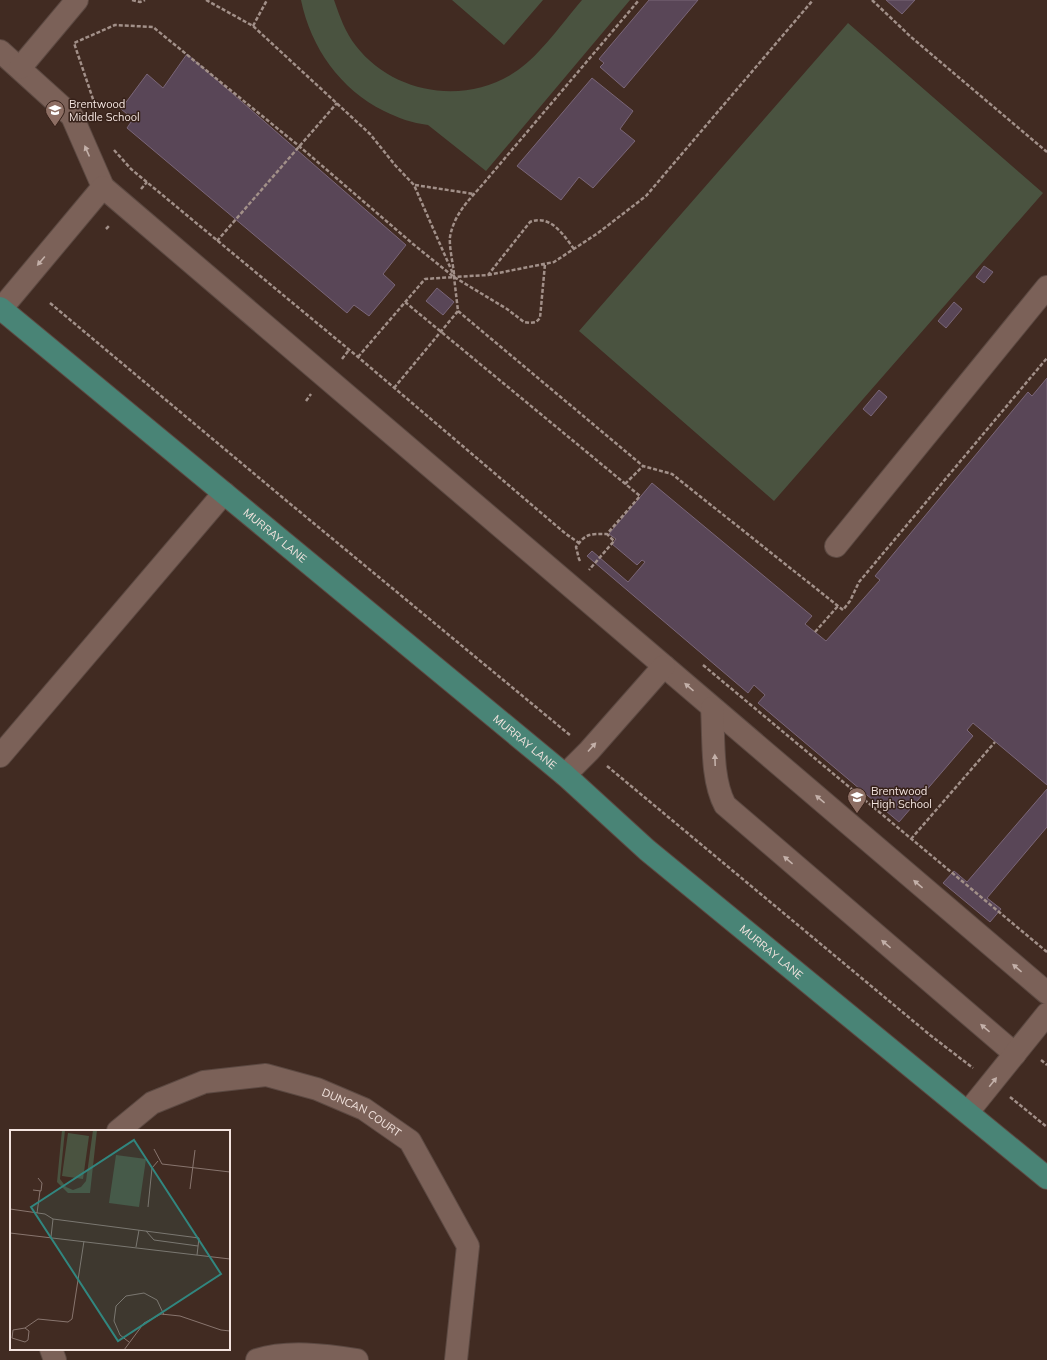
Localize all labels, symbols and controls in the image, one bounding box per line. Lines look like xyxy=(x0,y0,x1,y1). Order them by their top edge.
place label: Brentwood Middle School xyxy=(69,97,140,124)
school or university icon: Brentwood Middle School xyxy=(44,99,66,127)
one-way arrow xyxy=(84,146,90,157)
one-way arrow xyxy=(36,256,45,266)
street label: MURRAY LANE xyxy=(241,505,310,566)
one-way arrow xyxy=(684,683,694,692)
street label: MURRAY LANE xyxy=(490,712,559,772)
one-way arrow xyxy=(588,742,597,752)
one-way arrow xyxy=(712,753,718,766)
place label: Brentwood High School xyxy=(871,784,932,811)
school or university icon: Brentwood High School xyxy=(846,786,868,814)
one-way arrow xyxy=(814,795,825,804)
one-way arrow xyxy=(782,855,793,864)
one-way arrow xyxy=(913,879,924,888)
street label: MURRAY LANE xyxy=(737,922,806,982)
one-way arrow xyxy=(881,940,892,949)
one-way arrow xyxy=(1013,964,1022,973)
one-way arrow xyxy=(980,1024,991,1033)
one-way arrow xyxy=(988,1076,997,1087)
street label: DUNCAN COURT xyxy=(320,1085,404,1140)
inset map xyxy=(10,1130,230,1350)

